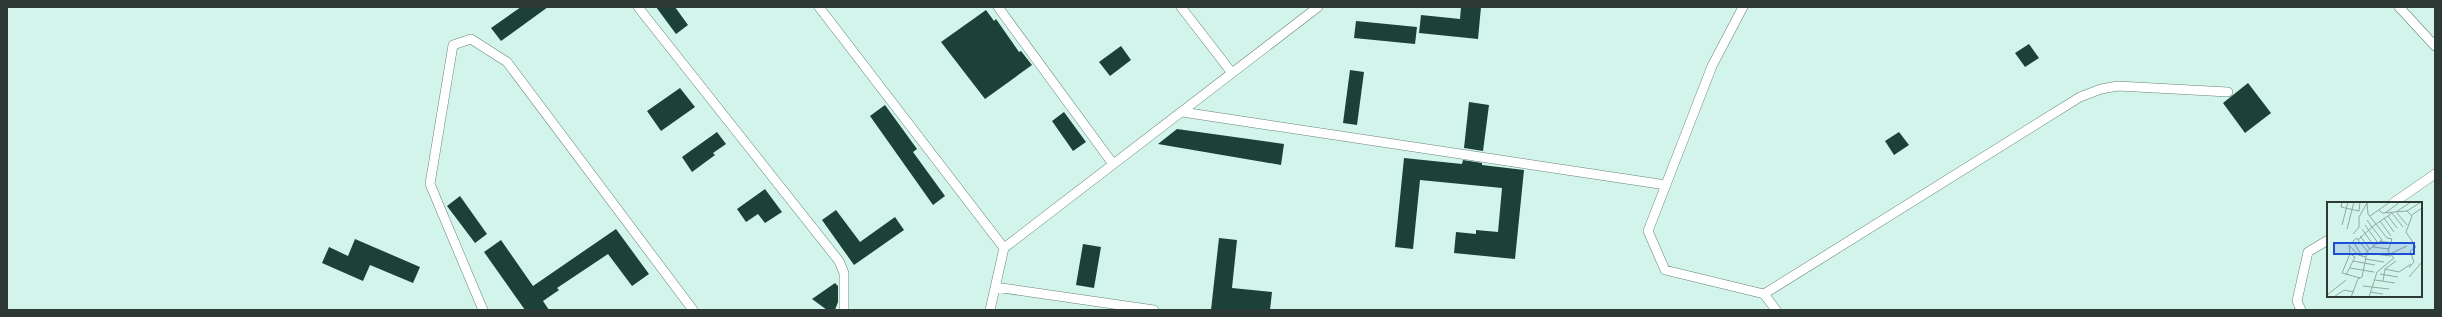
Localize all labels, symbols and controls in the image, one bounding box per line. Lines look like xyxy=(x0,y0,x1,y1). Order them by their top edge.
inset map xyxy=(2327,202,2422,297)

